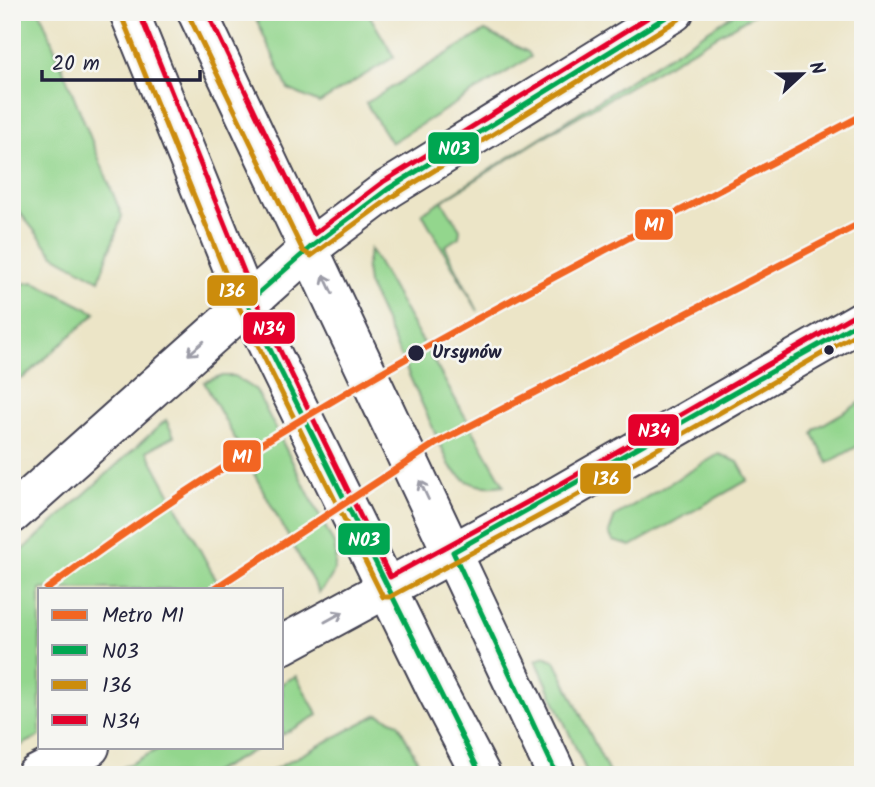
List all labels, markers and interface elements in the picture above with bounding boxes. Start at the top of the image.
scale bar [42,38,200,82]
north arrow [766,38,836,108]
text: 20 m [52,48,100,81]
text: N [800,57,832,80]
line badge: N03 [427,131,480,165]
text: N03 [438,135,470,165]
line badge: M1 [634,208,674,241]
text: M1 [644,211,664,241]
line badge: 136 [206,274,259,307]
one-way arrow [321,274,334,295]
text: 136 [219,277,245,307]
line badge: N34 [242,311,296,345]
text: N34 [253,315,286,345]
place label: Ursynów [432,338,502,368]
one-way arrow [187,340,205,356]
marker: Ursynów [406,343,426,363]
unlabelled marker [822,343,836,357]
line badge: N34 [627,413,680,447]
text: N34 [638,417,671,447]
line badge: M1 [222,439,262,473]
text: M1 [232,443,252,473]
line badge: 136 [579,462,632,495]
text: 136 [593,465,619,495]
one-way arrow [417,480,431,501]
line badge: N03 [337,522,391,556]
text: N03 [348,526,380,556]
legend [38,588,284,748]
text: Metro M1 [102,600,184,633]
one-way arrow [323,610,344,623]
text: N03 [102,636,139,669]
text: 136 [102,670,132,703]
text: N34 [102,706,140,739]

